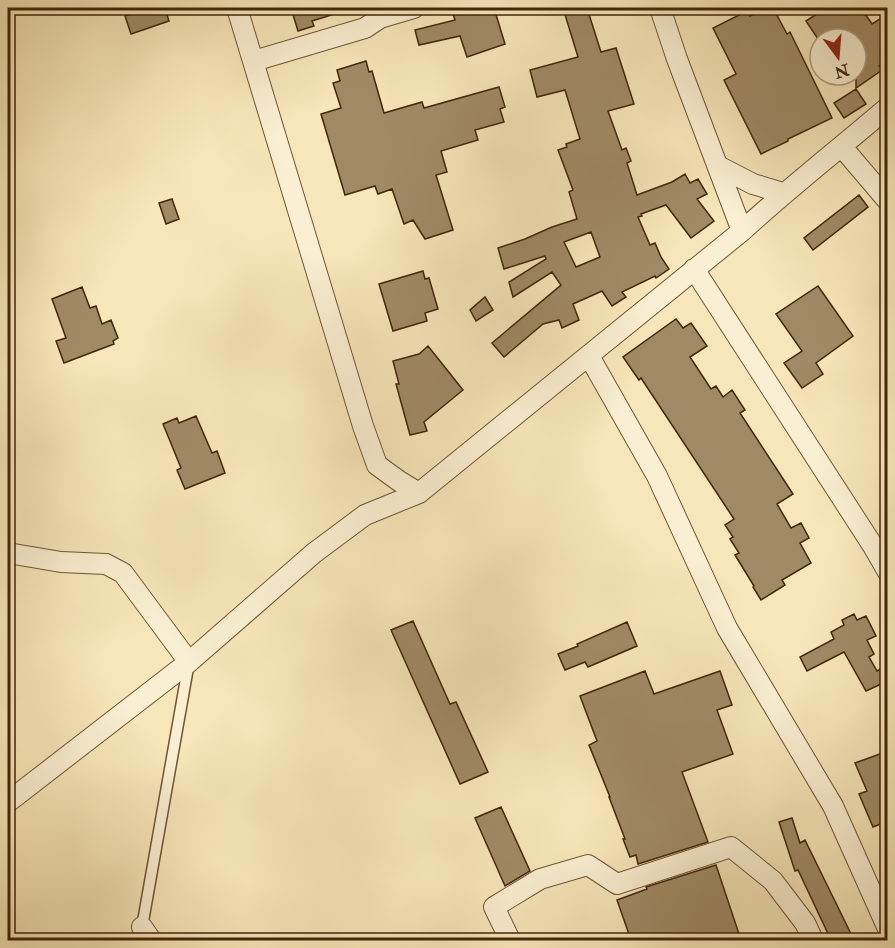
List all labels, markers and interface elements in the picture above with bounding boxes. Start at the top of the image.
north arrow [808,27,868,87]
text: N [832,59,852,82]

